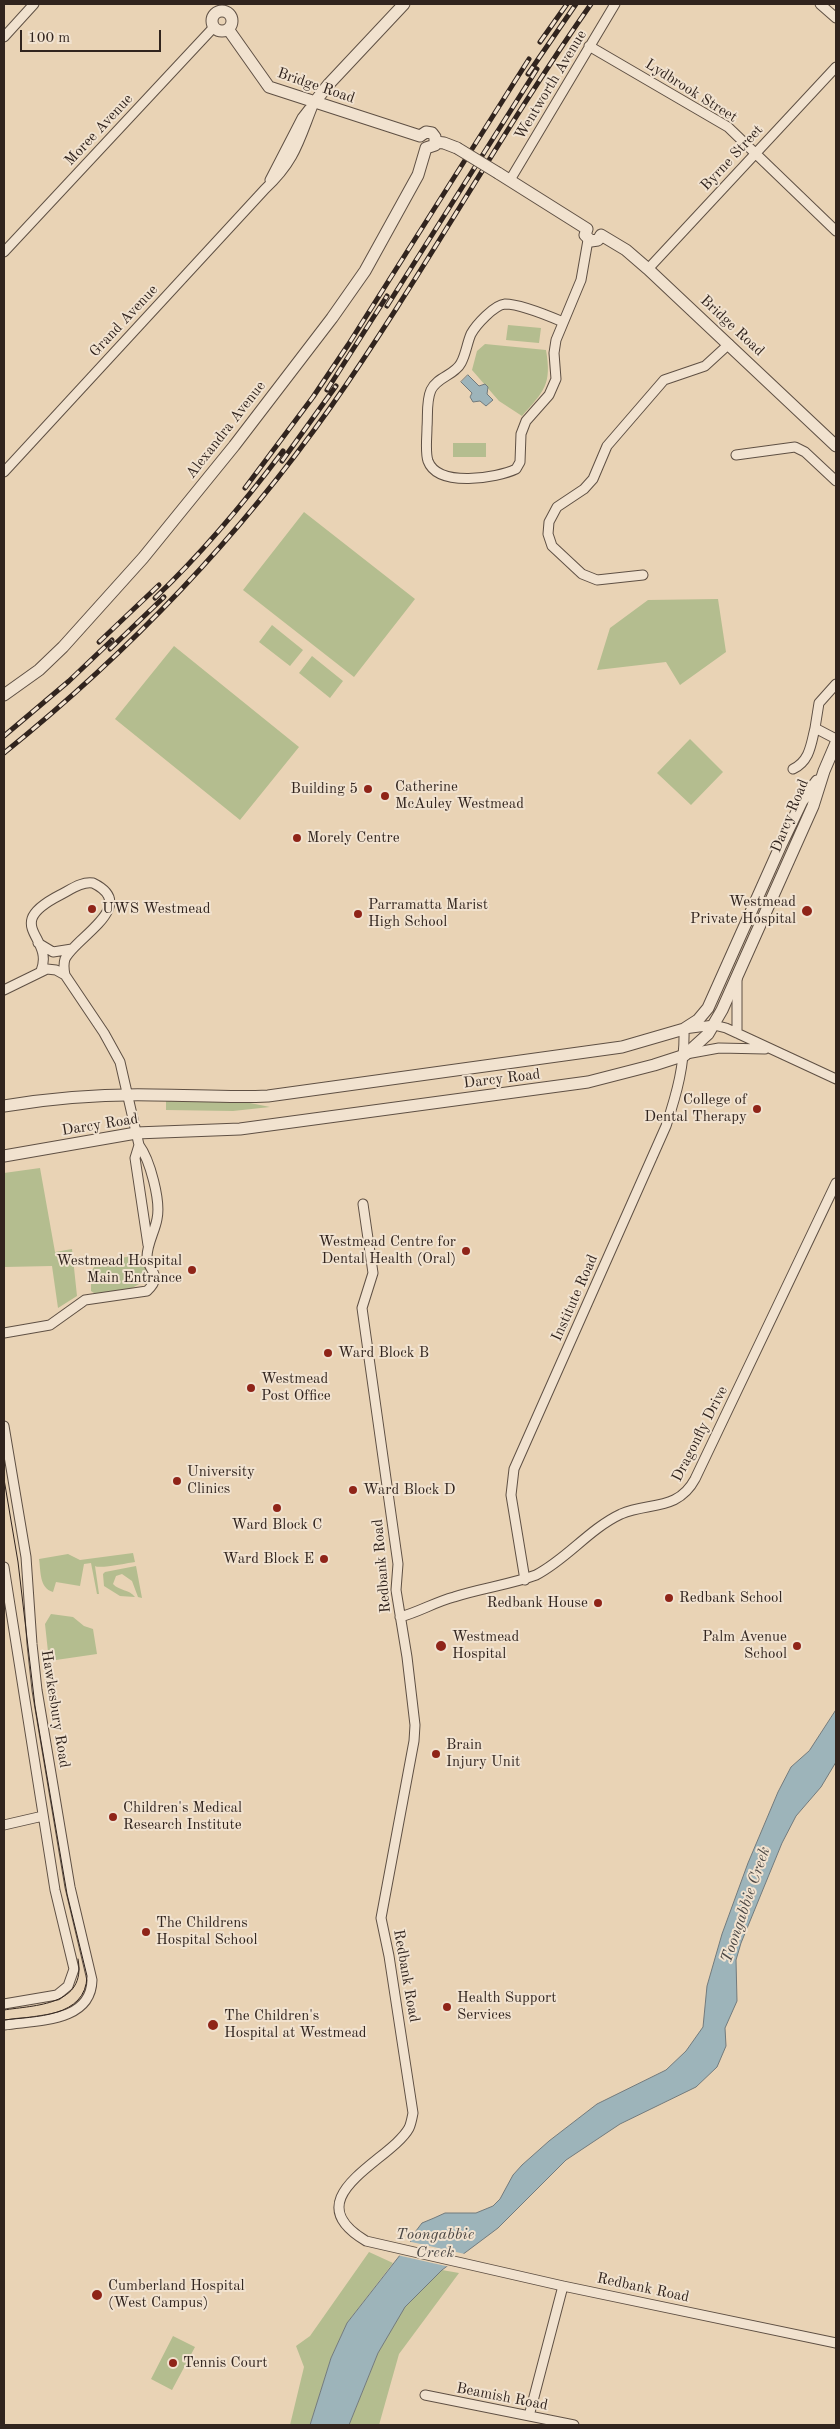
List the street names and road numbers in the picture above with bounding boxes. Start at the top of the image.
street label: Wentworth Avenue [511,27,591,143]
street label: Lydbrook Street [641,55,741,127]
street label: Bridge Road [275,64,357,108]
street label: Moree Avenue [61,90,137,170]
street label: Byrne Street [697,121,767,195]
street label: Grand Avenue [86,281,162,361]
street label: Bridge Road [696,292,768,360]
street label: Alexandra Avenue [182,378,270,482]
street label: Darcy Road [767,777,813,855]
street label: Darcy Road [463,1065,541,1093]
street label: Darcy Road [60,1110,140,1140]
street label: Institute Road [548,1252,602,1344]
street label: Dragonfly Drive [668,1383,732,1485]
street label: Redbank Road [369,1518,395,1614]
street label: Hawkesbury Road [37,1649,73,1769]
street label: Redbank Road [389,1928,423,2024]
street label: Redbank Road [595,2269,691,2307]
street label: Beamish Road [455,2379,549,2415]

